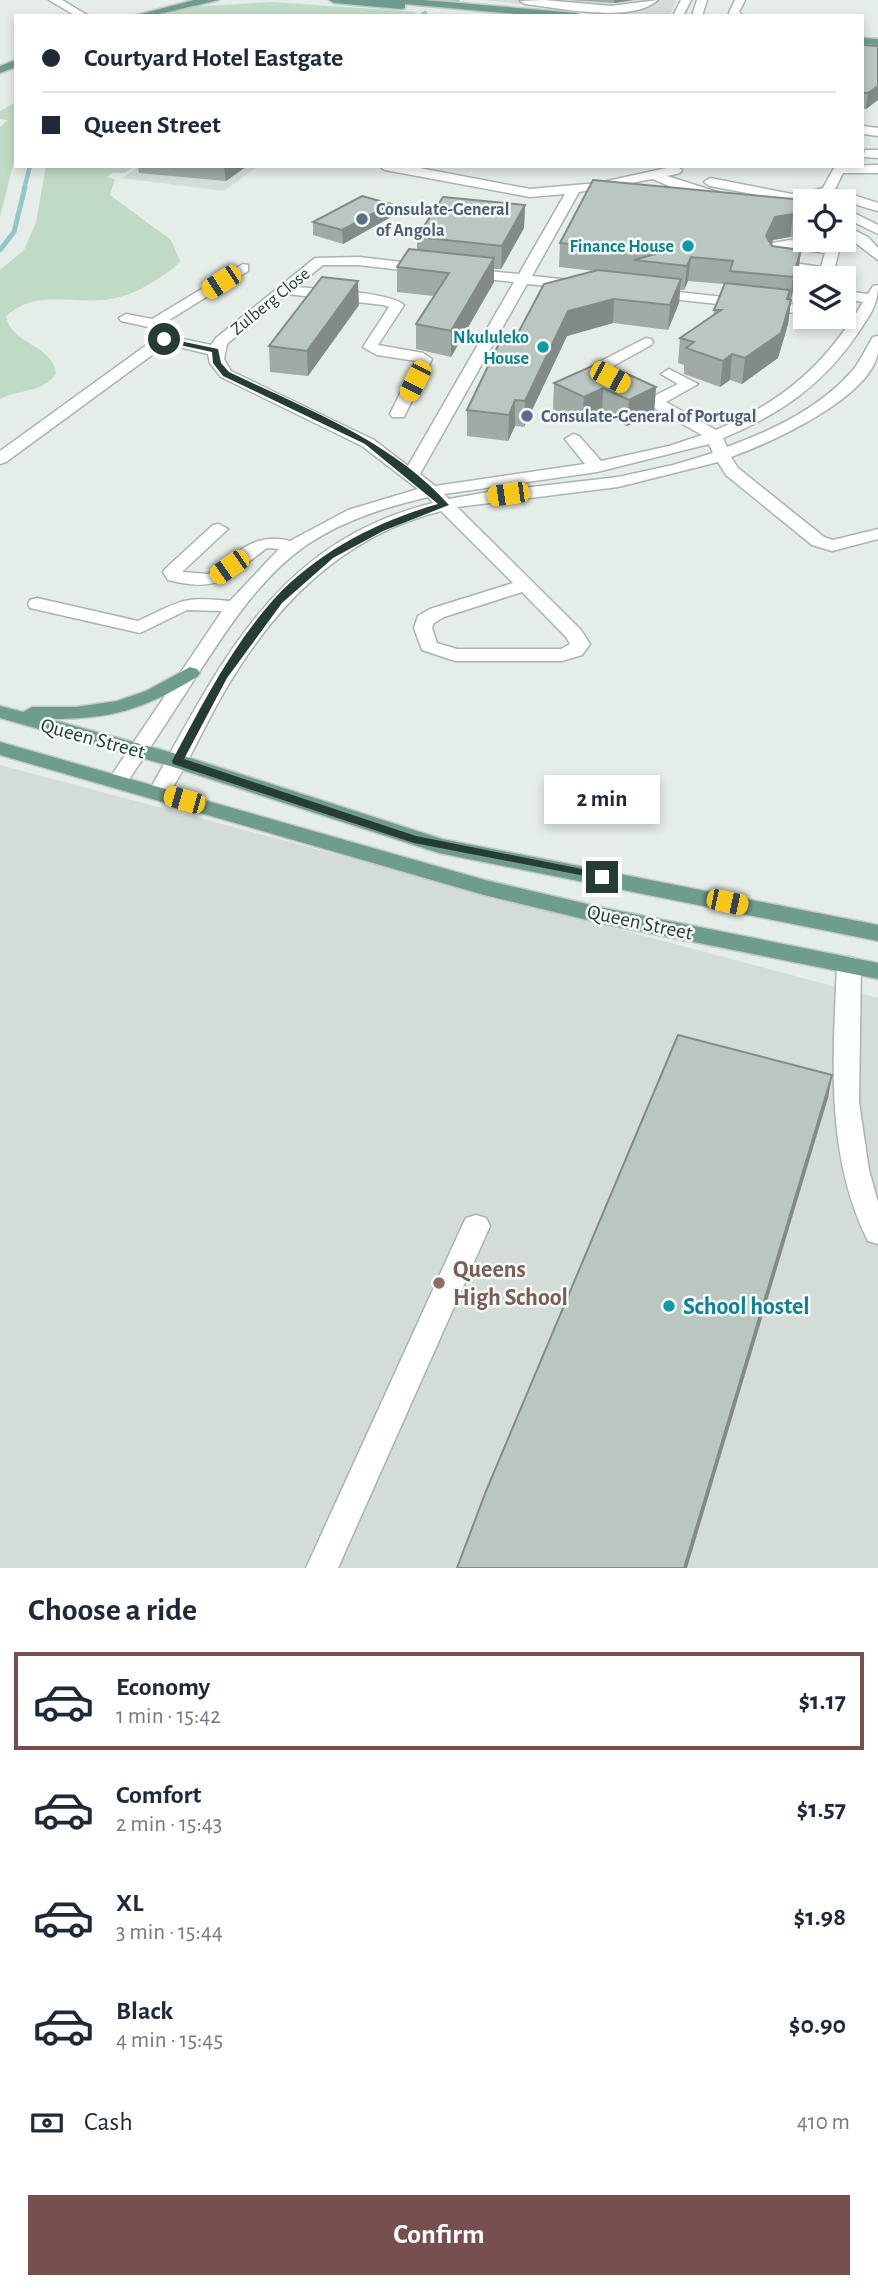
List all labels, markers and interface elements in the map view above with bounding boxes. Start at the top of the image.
text: Courtyard Hotel Eastgate [84,45,343,71]
text: Queen Street [84,112,221,138]
map controls [793,189,856,329]
button: locate [793,189,856,252]
place label: Consulate-General of Angola [376,201,509,240]
marker: Consulate-General of Angola [354,211,370,227]
place label: Finance House [569,238,674,256]
marker: Finance House [680,238,696,254]
car [198,262,245,302]
street label: Zulberg Close [228,265,313,339]
button: layers [793,266,856,329]
route start [148,323,180,355]
place label: Nkululeko House [453,329,529,368]
marker: Nkululeko House [535,339,551,355]
car [397,358,434,404]
car [587,358,634,396]
marker: Consulate-General of Portugal [519,408,535,424]
place label: Consulate-General of Portugal [541,408,756,426]
car [486,481,531,507]
car [206,546,253,588]
street label: Queen Street [38,714,148,763]
callout: 2 min [544,776,660,824]
car [161,784,208,816]
text: 2 min [576,788,628,811]
route end [586,861,618,893]
car [705,887,750,917]
street label: Queen Street [585,901,695,944]
place label: Queens High School [453,1258,568,1310]
marker: Queens High School [431,1275,447,1291]
place label: School hostel [683,1295,810,1319]
marker: School hostel [661,1298,677,1314]
text: Choose a ride [28,1594,197,1626]
icon: car [32,1670,95,1733]
text: Economy [116,1674,210,1700]
text: $1.17 [798,1688,846,1714]
text: 1 min · 15:42 [116,1705,221,1728]
icon: car [32,1778,95,1841]
text: Comfort [116,1782,201,1808]
text: $1.57 [797,1796,846,1822]
text: 2 min · 15:43 [116,1813,222,1836]
icon: car [32,1886,95,1949]
text: XL [116,1890,143,1916]
text: $1.98 [794,1904,846,1930]
text: 3 min · 15:44 [116,1921,223,1944]
icon: car [32,1994,95,2057]
text: Black [116,1998,173,2024]
text: $0.90 [789,2012,846,2038]
text: 4 min · 15:45 [116,2029,223,2052]
icon: cash [28,2104,66,2142]
text: Cash [84,2109,133,2135]
text: 410 m [797,2111,850,2134]
button: Confirm [28,2195,850,2275]

